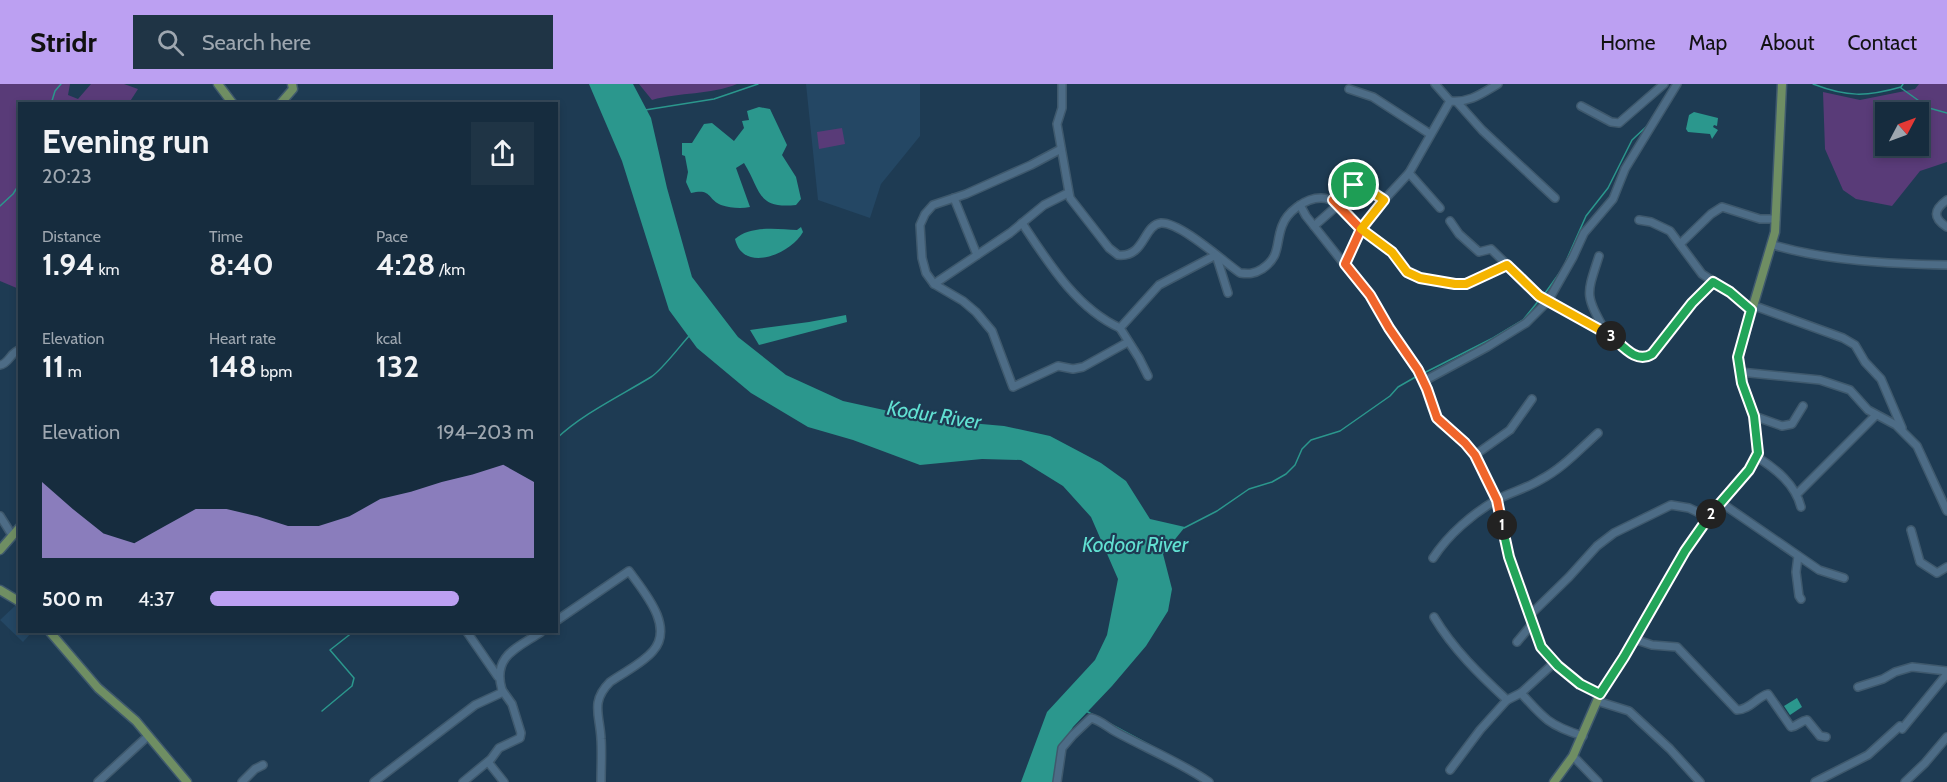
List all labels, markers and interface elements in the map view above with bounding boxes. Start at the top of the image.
search box [133,15,553,69]
text: Stridr [30,25,97,59]
icon: search [154,26,187,59]
text: Search here [202,29,311,56]
text: Home [1600,30,1656,55]
text: Map [1689,30,1727,55]
text: About [1760,30,1814,55]
text: Contact [1847,30,1917,55]
north arrow [1875,102,1929,156]
map controls [1875,102,1929,156]
text: Evening run [42,121,209,161]
button: share [471,122,534,185]
pin [1328,159,1379,210]
text: 20:23 [42,164,92,188]
icon: arrive [1337,168,1370,201]
text: Distance [42,227,101,246]
text: Time [209,227,243,246]
text: Pace [376,227,408,246]
text: 1.94 [42,246,95,283]
text: 8:40 [209,246,274,283]
text: 4:28 [376,246,435,283]
text: km [95,260,120,279]
text: /km [435,260,465,279]
pin: 3 [1596,321,1626,351]
text: 3 [1607,326,1615,345]
text: Elevation [42,329,105,348]
text: Heart rate [209,329,276,348]
text: kcal [376,329,402,348]
text: 11 [42,348,64,385]
text: 148 [209,348,257,385]
text: 132 [376,348,419,385]
text: m [64,362,82,381]
text: bpm [257,362,292,381]
water label: Kodur River [885,395,984,435]
text: Elevation [42,420,120,444]
text: 194–203 m [437,420,534,444]
pin: 2 [1696,499,1726,529]
text: 2 [1707,504,1715,523]
pin: 1 [1487,510,1517,540]
text: 1 [1499,515,1505,534]
water label: Kodoor River [1082,532,1190,557]
text: 500 m [42,587,103,611]
text: 4:37 [138,587,175,611]

